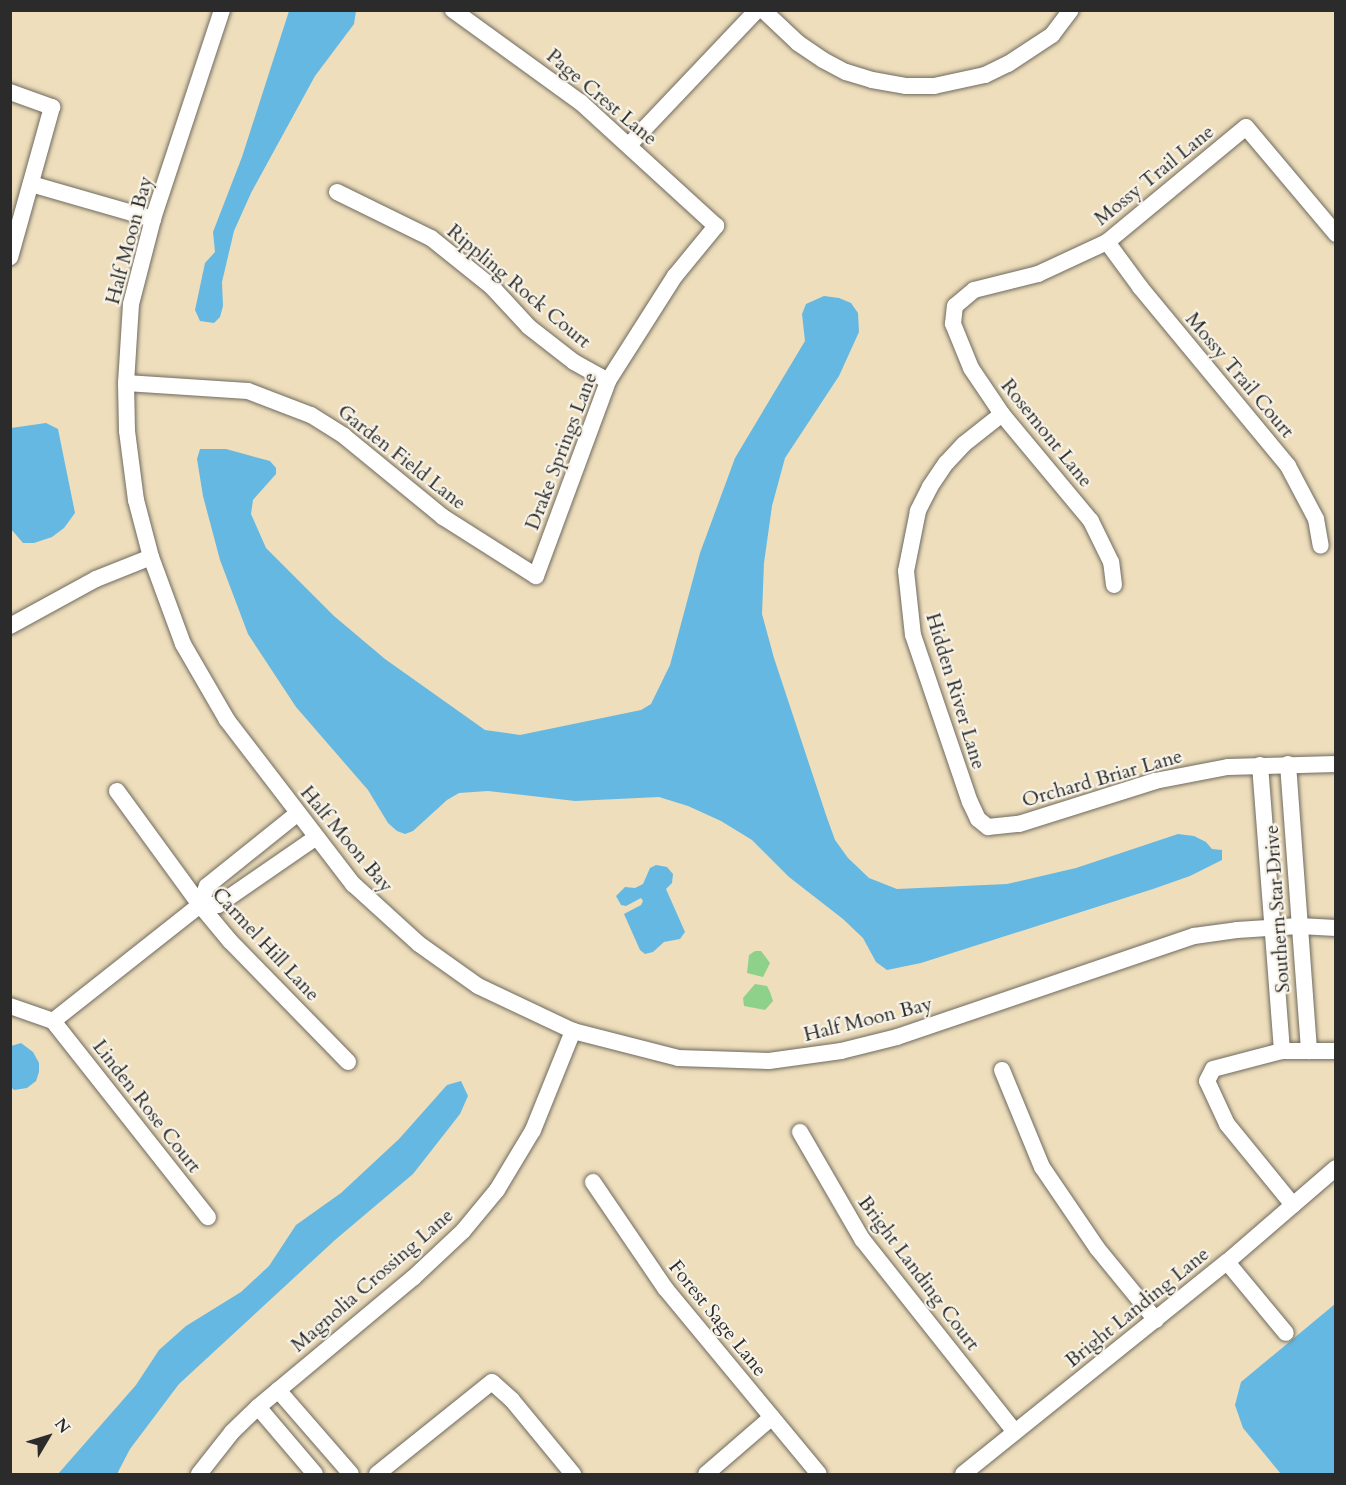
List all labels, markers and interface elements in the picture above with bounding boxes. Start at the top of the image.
street label: Page Crest Lane [542,44,662,150]
street label: Mossy Trail Lane [1089,119,1219,231]
street label: Half Moon Bay [100,173,158,307]
street label: Rippling Rock Court [442,219,596,353]
street label: Mossy Trail Court [1181,307,1299,443]
street label: Drake Springs Lane [520,369,602,533]
street label: Rosemont Lane [996,374,1098,492]
street label: Garden Field Lane [333,399,471,515]
street label: Hidden River Lane [921,610,991,772]
street label: Orchard Briar Lane [1019,744,1185,812]
street label: Half Moon Bay [295,781,399,897]
street label: Southern Star Drive [1259,824,1295,994]
street label: Carmel Hill Lane [207,882,325,1006]
street label: Half Moon Bay [801,991,935,1047]
street label: Linden Rose Court [88,1035,206,1177]
street label: Bright Landing Court [853,1191,985,1355]
street label: Magnolia Crossing Lane [286,1203,458,1357]
street label: Bright Landing Lane [1060,1242,1214,1372]
street label: Forest Sage Lane [664,1255,772,1381]
north arrow [18,1407,78,1467]
text: N [49,1414,75,1438]

